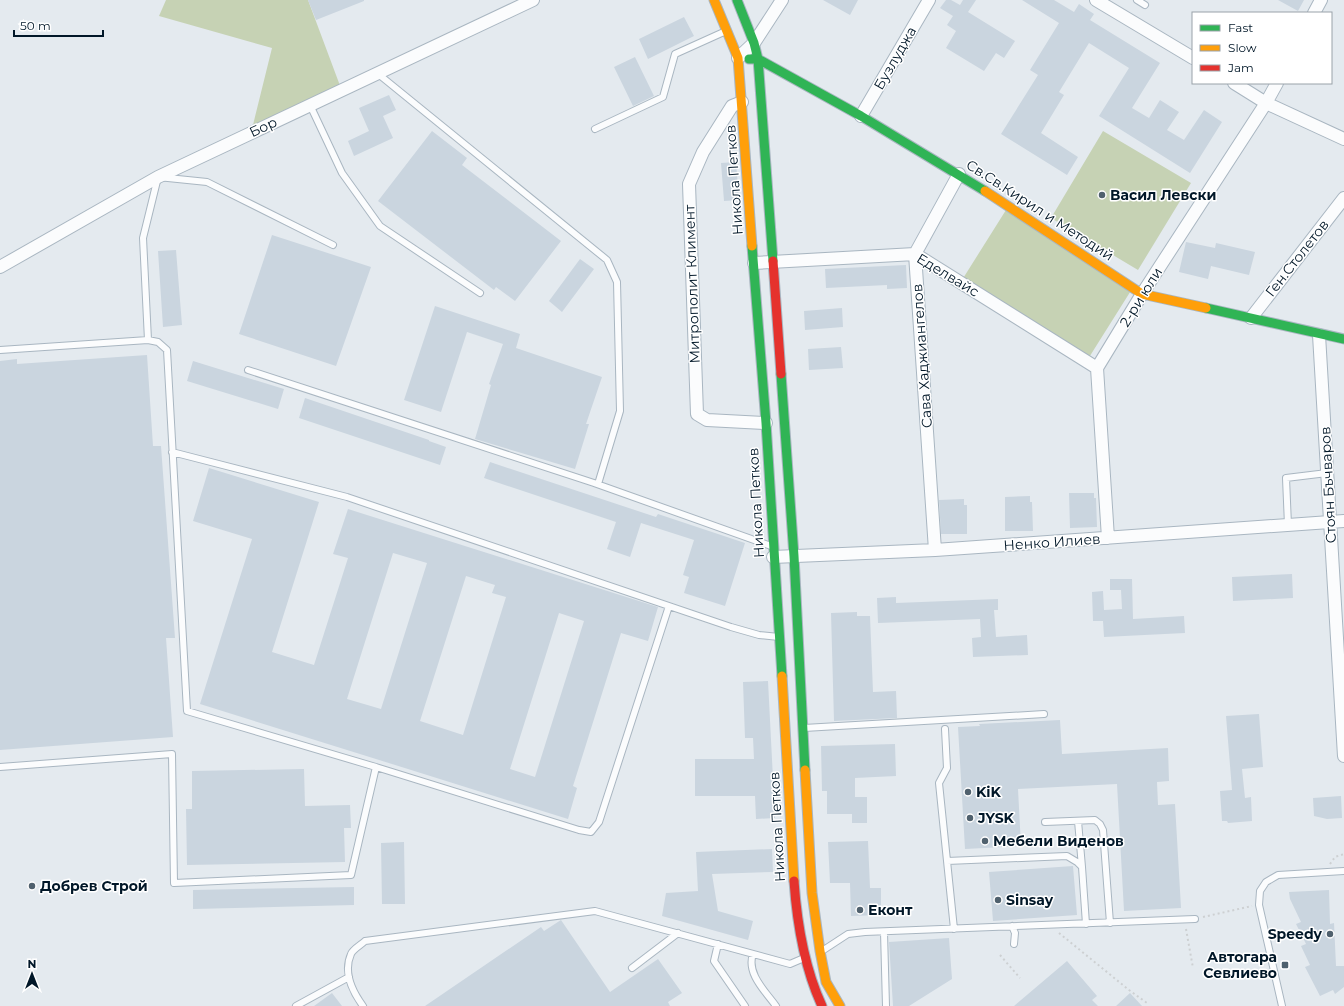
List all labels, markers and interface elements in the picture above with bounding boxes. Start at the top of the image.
scale bar [14,12,103,38]
legend [1192,12,1332,84]
text: 50 m [20,18,51,33]
text: Fast [1228,20,1253,35]
street label: Бузлуджа [870,23,920,93]
text: Slow [1228,40,1257,55]
text: Jam [1227,60,1254,75]
street label: Бор [246,113,280,141]
street label: Никола Петков [721,124,747,236]
street label: Св.Св.Кирил и Методий [963,155,1117,265]
place label: Васил Левски [1110,186,1217,204]
marker: Васил Левски [1097,190,1107,200]
street label: Митрополит Климент [680,204,704,364]
street label: Ген.Столетов [1261,216,1333,300]
street label: Еделвайс [913,249,983,301]
street label: 2-ри юли [1116,264,1166,330]
street label: Сава Хаджиангелов [908,283,936,429]
street label: Стоян Бъчваров [1316,426,1340,544]
street label: Никола Петков [744,447,768,559]
street label: Ненко Илиев [1003,530,1101,554]
street label: Никола Петков [765,771,789,883]
place label: KiK [976,783,1002,801]
marker: KiK [963,787,973,797]
place label: JYSK [977,809,1015,827]
marker: JYSK [965,813,975,823]
place label: Мебели Виденов [993,832,1124,850]
marker: Мебели Виденов [980,836,990,846]
place label: Добрев Строй [40,877,148,895]
marker: Добрев Строй [27,881,37,891]
place label: Sinsay [1006,891,1054,909]
marker: Sinsay [993,895,1003,905]
place label: Еконт [868,901,913,919]
marker: Еконт [855,905,865,915]
place label: Speedy [1268,925,1323,943]
marker: Speedy [1325,929,1335,939]
place label: Автогара Севлиево [1203,948,1277,982]
north arrow [12,954,52,994]
text: N [28,957,36,971]
marker: Автогара Севлиево [1280,960,1290,970]

